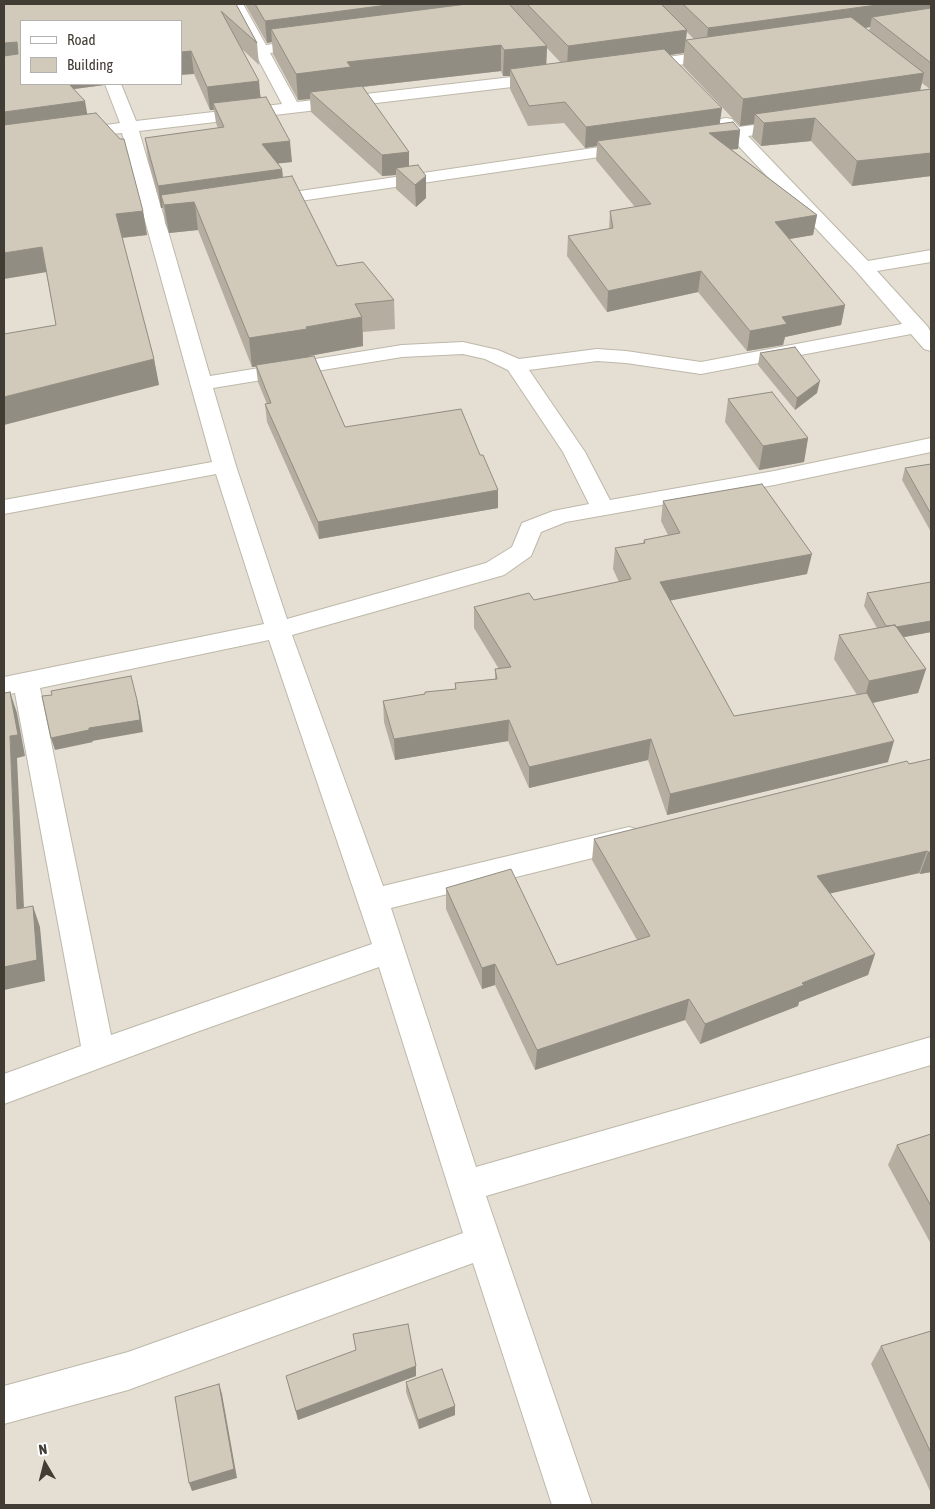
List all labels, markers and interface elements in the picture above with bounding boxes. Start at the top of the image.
legend [20,20,182,85]
text: Road [67,31,96,48]
text: Building [67,56,113,73]
north arrow [20,1439,70,1489]
text: N [38,1441,48,1458]

